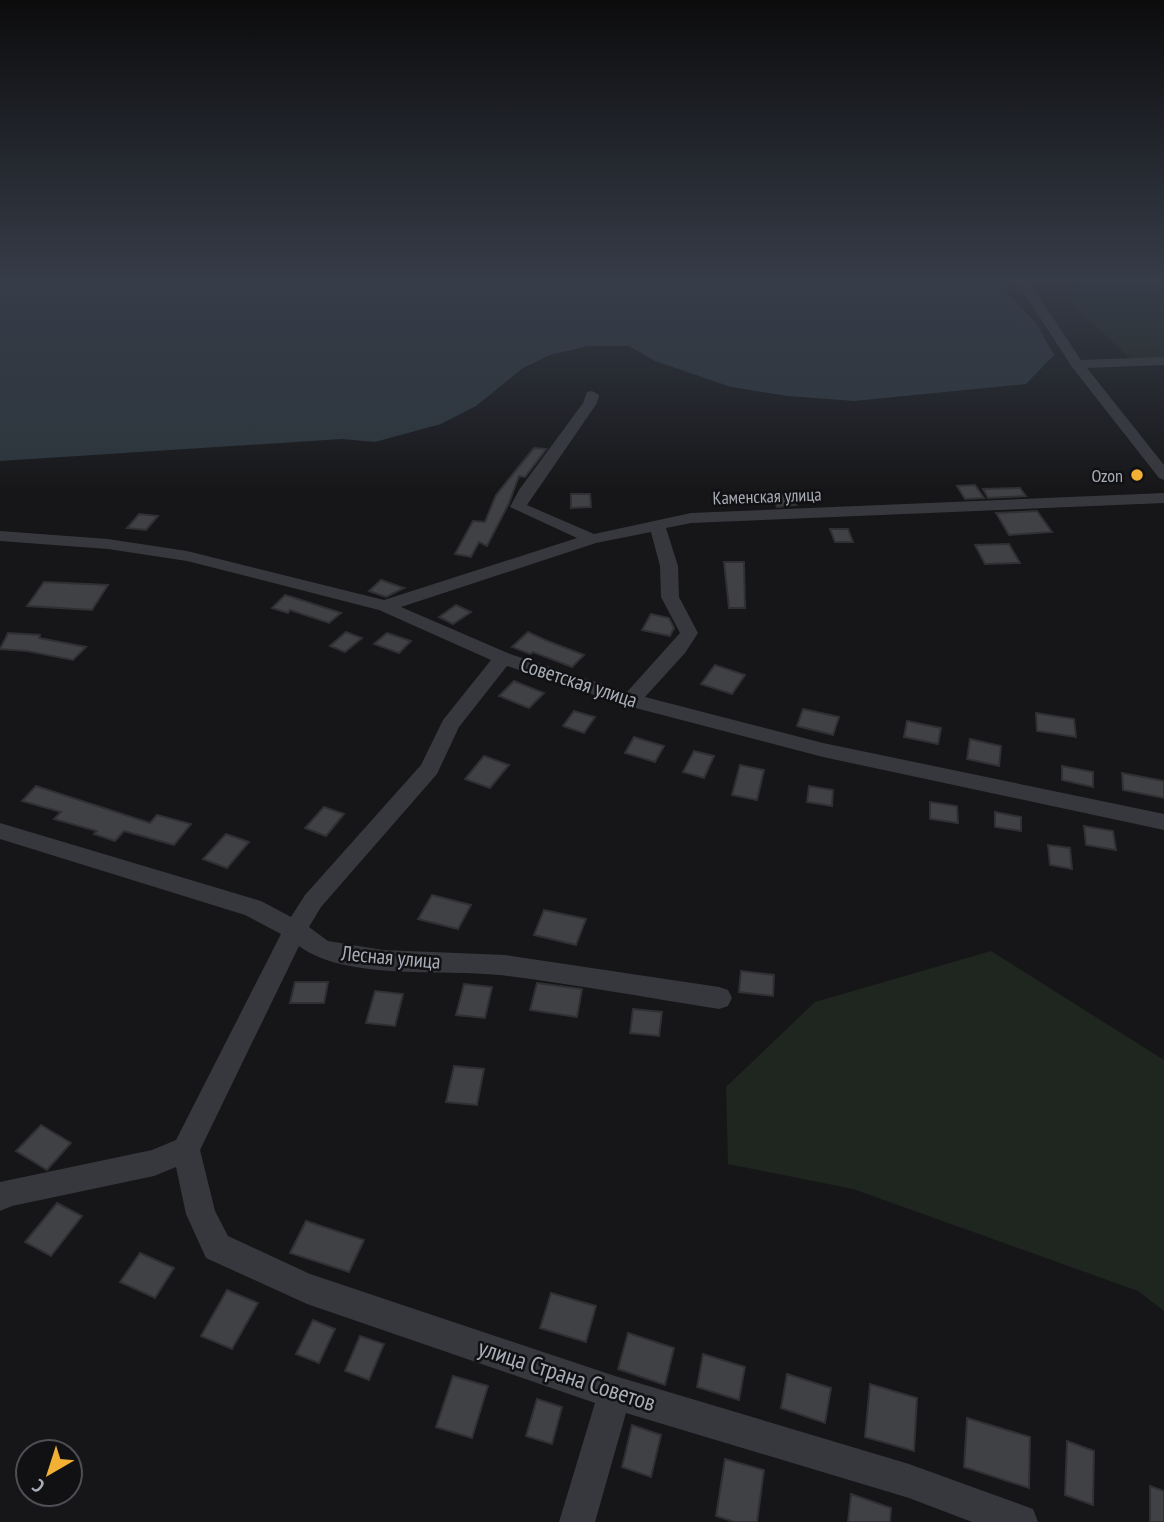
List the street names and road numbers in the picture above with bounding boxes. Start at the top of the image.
street label: Каменская улица [712,483,822,509]
street label: Советская улица [517,650,641,714]
street label: Лесная улица [339,939,442,975]
street label: улица Страна Советов [474,1332,660,1418]

